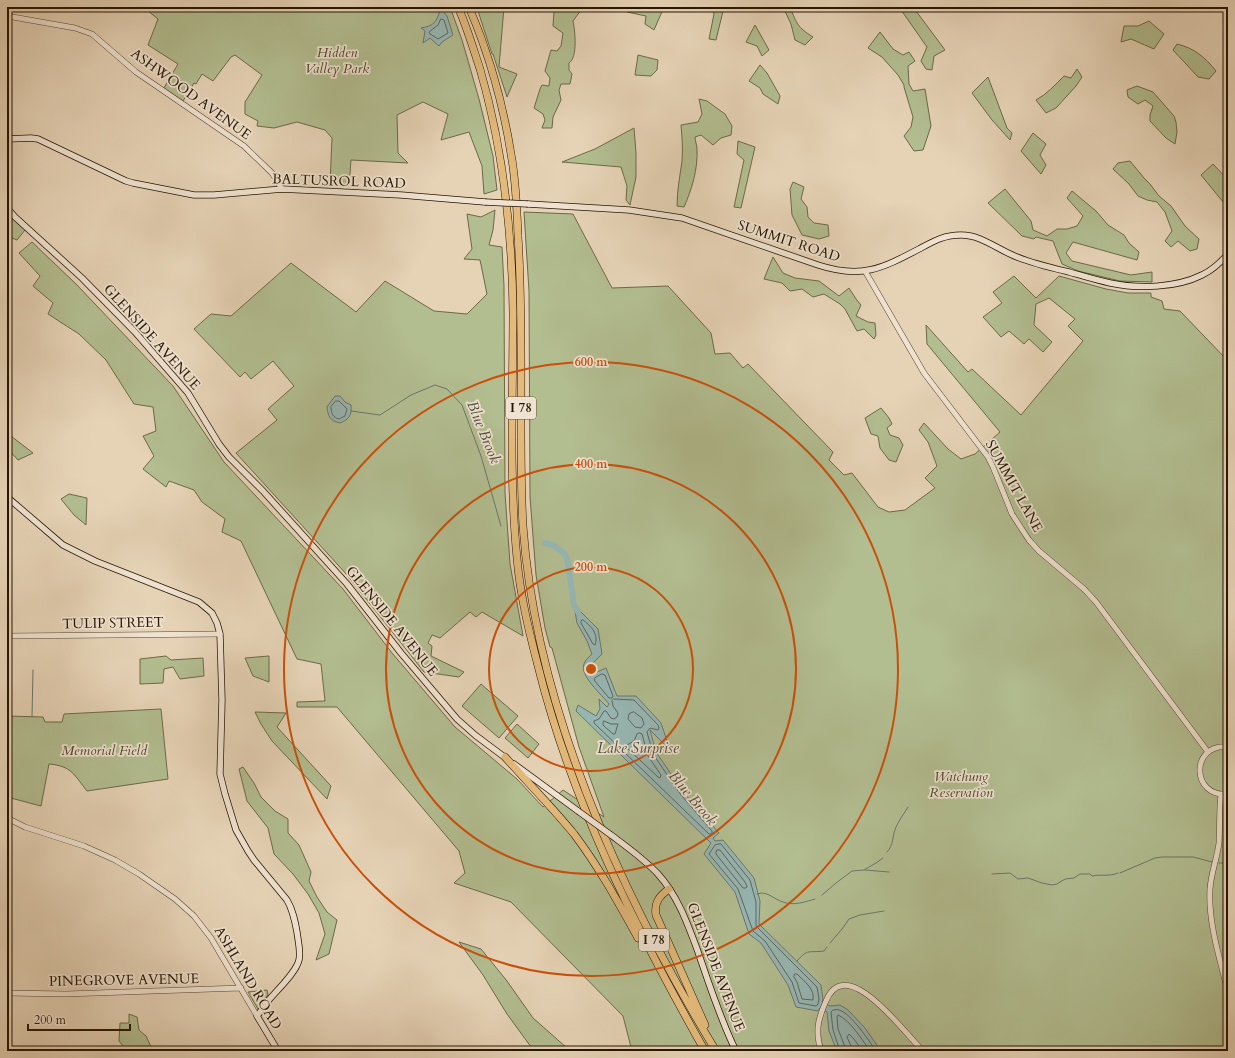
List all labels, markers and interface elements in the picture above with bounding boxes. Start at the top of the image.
park label: Hidden Valley Park [305,43,369,78]
street label: ASHWOOD AVENUE [127,44,255,144]
street label: BALTUSROL ROAD [272,169,406,193]
street label: SUMMIT ROAD [735,215,843,267]
street label: GLENSIDE AVENUE [99,280,205,394]
text: 600 m [575,354,608,370]
road number: I 78 [506,397,536,419]
water label: Blue Brook [462,398,506,467]
street label: SUMMIT LANE [981,437,1047,536]
text: 400 m [575,456,608,472]
text: 200 m [575,559,608,575]
street label: GLENSIDE AVENUE [342,562,443,680]
street label: TULIP STREET [62,613,164,633]
centre of rings [584,662,598,676]
water label: Lake Surprise [597,738,679,758]
park label: Memorial Field [61,741,148,760]
water label: Blue Brook [664,766,722,830]
park label: Watchung Reservation [929,767,993,802]
street label: GLENSIDE AVENUE [683,900,749,1035]
street label: ASHLAND ROAD [210,923,286,1033]
road number: I 78 [639,929,669,951]
street label: PINEGROVE AVENUE [49,969,200,991]
scale bar [28,1006,130,1032]
text: 200 m [34,1012,67,1028]

